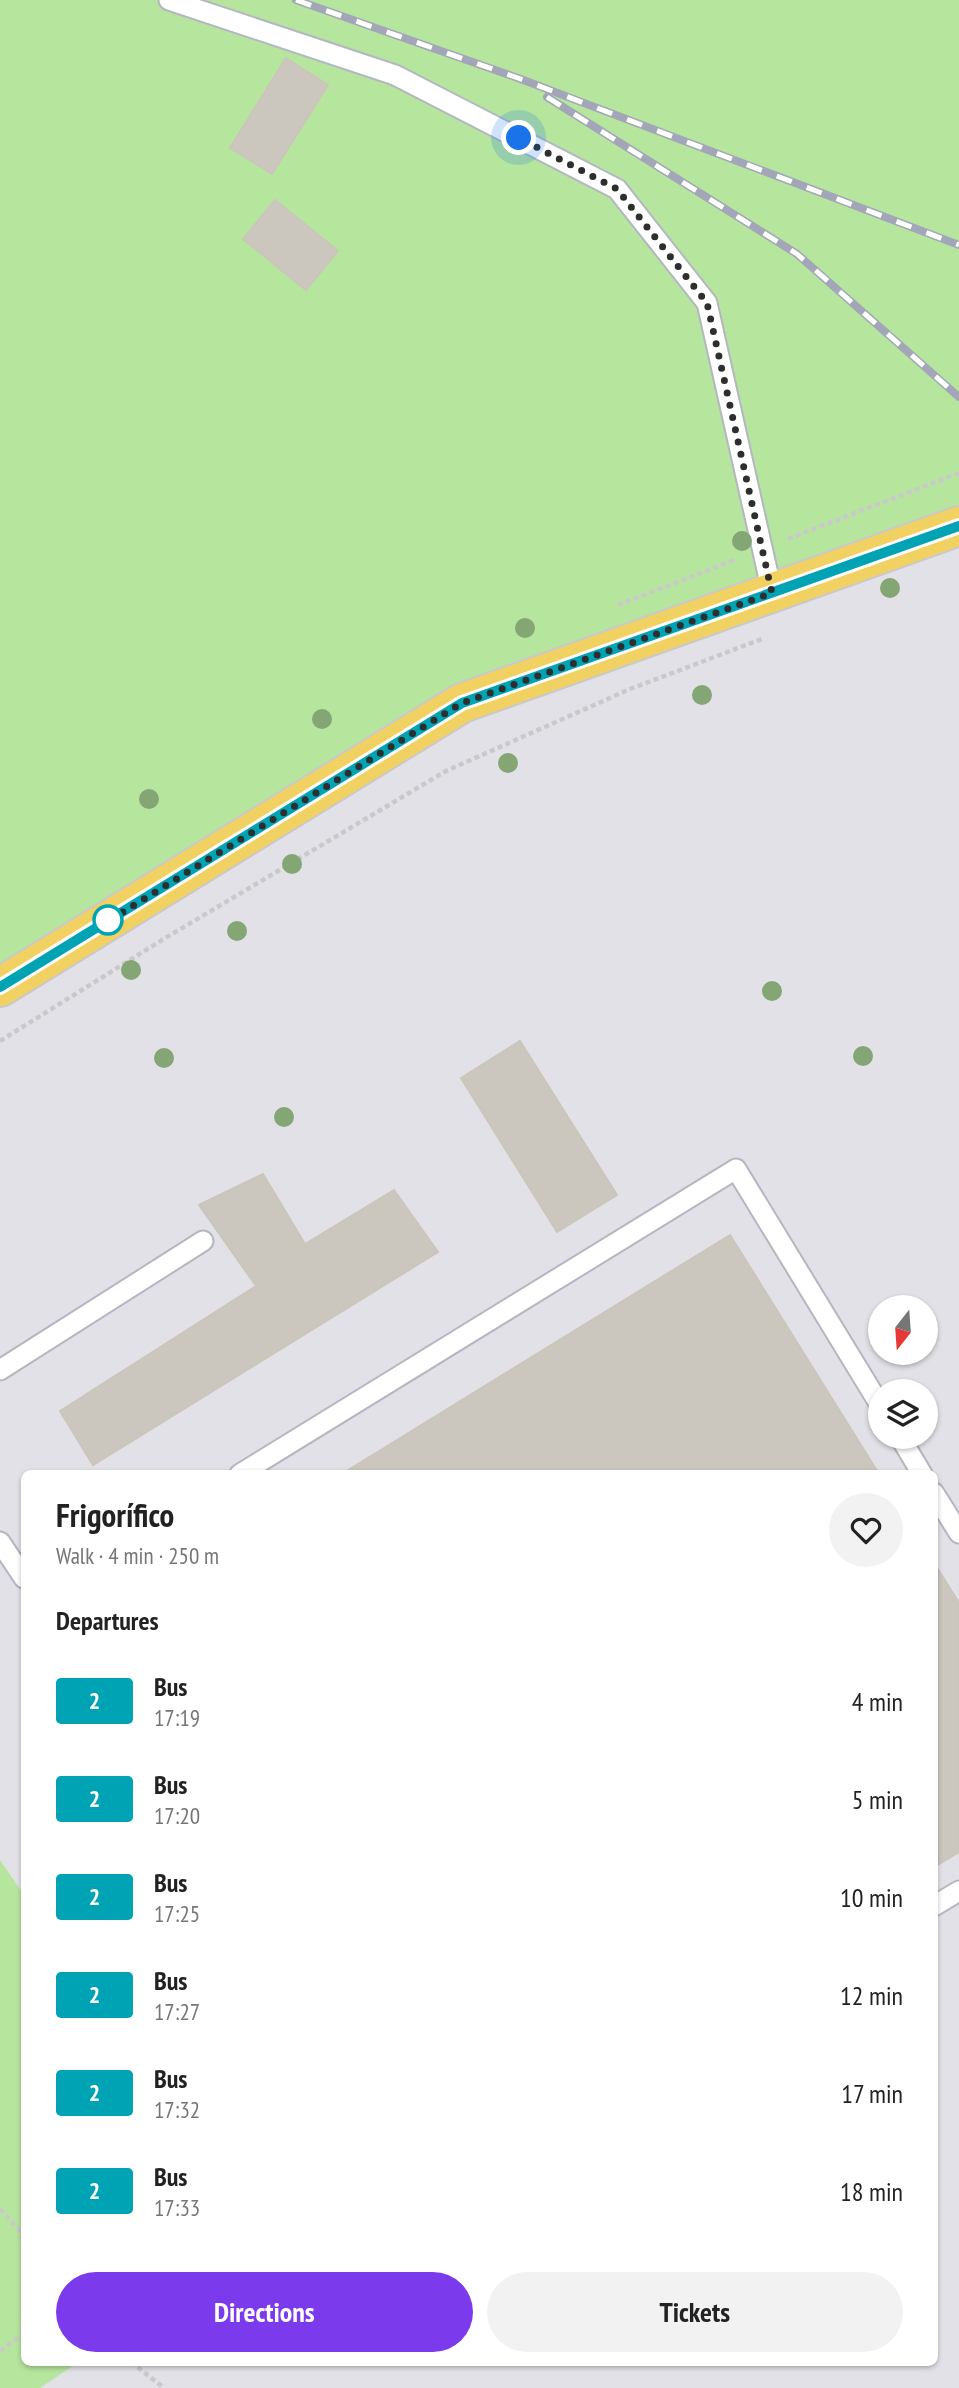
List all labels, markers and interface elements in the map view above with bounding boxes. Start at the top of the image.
your location [501,120,536,155]
unlabelled marker [93,905,123,935]
north arrow [868,1295,938,1365]
map controls [868,1295,938,1449]
button: layers [868,1379,938,1449]
text: Frigorífico [56,1493,174,1536]
button: heart [829,1493,903,1567]
text: Walk · 4 min · 250 m [56,1541,219,1570]
text: Departures [56,1604,159,1637]
text: Bus [154,1670,187,1703]
text: 2 [89,1685,100,1716]
text: 4 min [852,1685,903,1718]
text: 17:19 [154,1703,200,1732]
text: Bus [154,1768,187,1801]
text: 2 [89,1783,100,1814]
text: 5 min [852,1783,903,1816]
text: 17:20 [154,1801,200,1830]
text: Bus [154,1866,187,1899]
text: 2 [89,1881,100,1912]
text: 10 min [840,1881,903,1914]
text: 17:25 [154,1899,200,1928]
text: Bus [154,1964,187,1997]
text: 2 [89,1979,100,2010]
text: 12 min [840,1979,903,2012]
text: 17:27 [154,1997,200,2026]
text: Bus [154,2062,187,2095]
text: 2 [89,2077,100,2108]
text: 17 min [841,2077,903,2110]
text: 17:32 [154,2095,200,2124]
text: Bus [154,2160,187,2193]
text: 2 [89,2175,100,2206]
text: 18 min [840,2175,903,2208]
text: 17:33 [154,2193,200,2222]
button: Directions [56,2272,473,2352]
button: Tickets [487,2272,903,2352]

